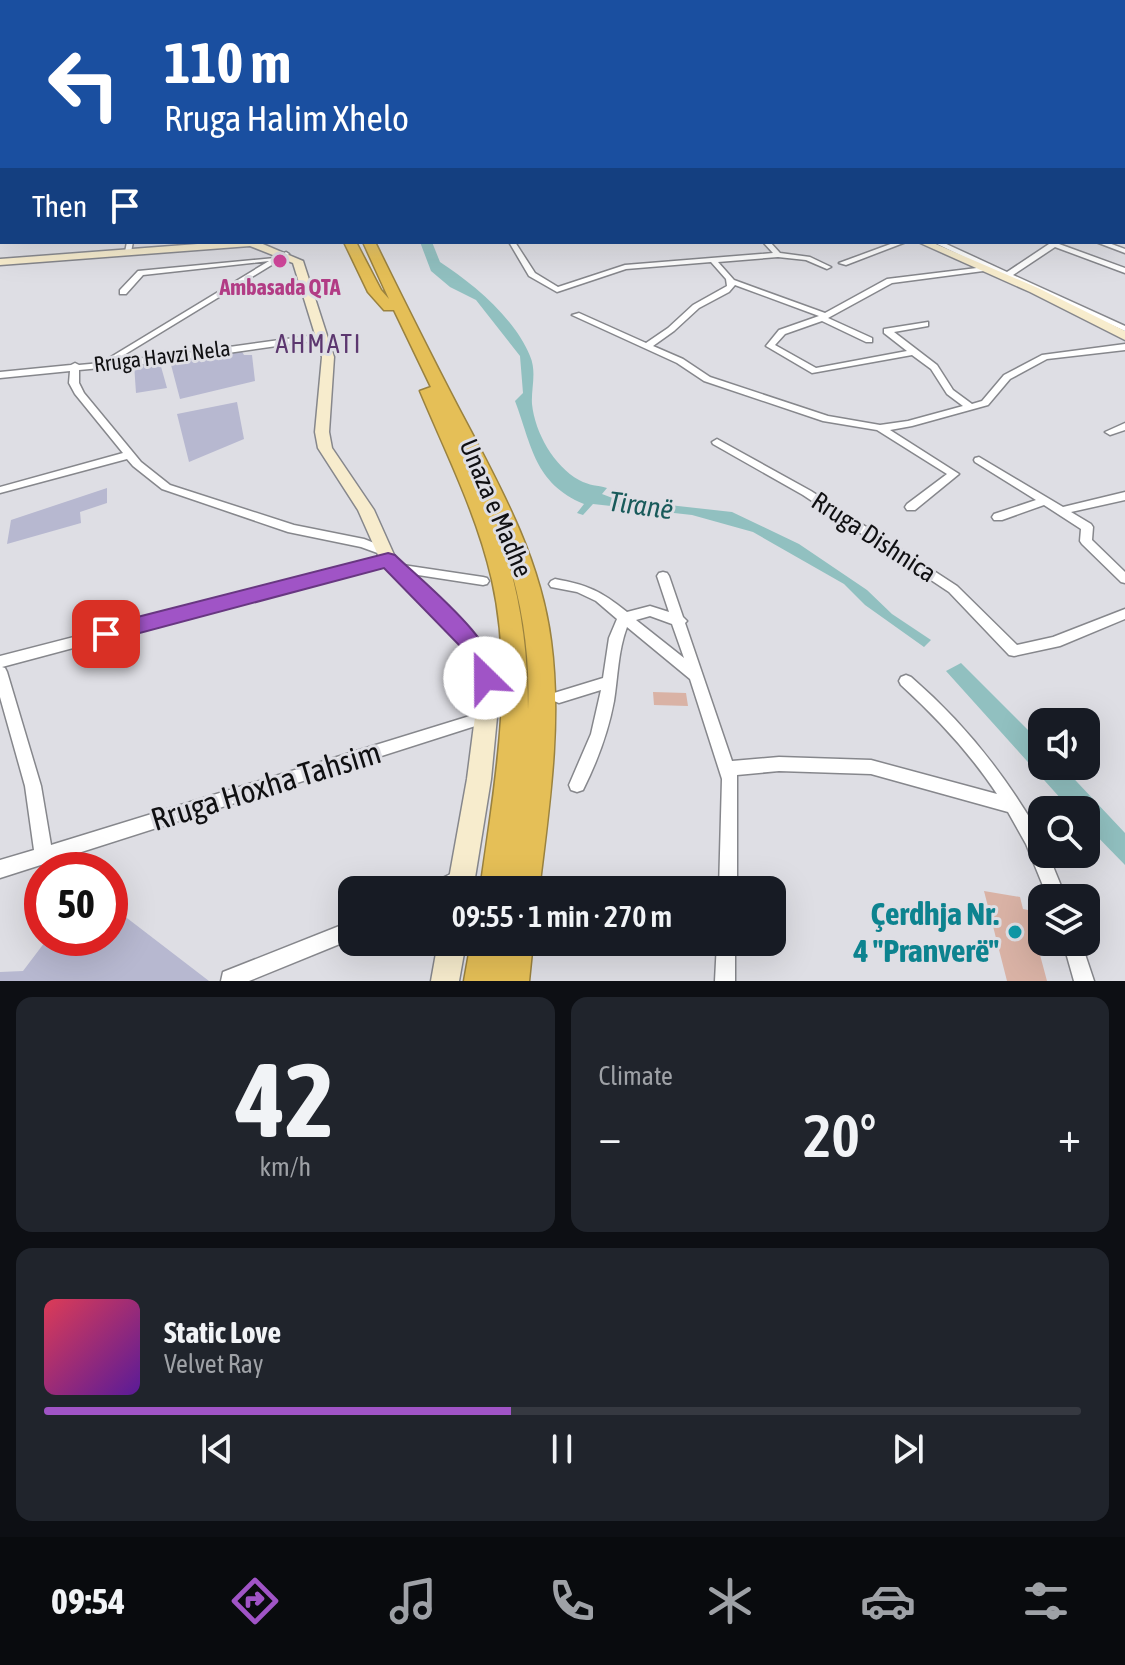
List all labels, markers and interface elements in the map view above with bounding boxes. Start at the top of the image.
text: 110 m [164,31,291,95]
icon: left [32,32,136,136]
text: Rruga Halim Xhelo [164,97,409,139]
icon: arrive [103,184,147,228]
text: Then [32,189,87,223]
marker: Ambasada QTA [271,252,289,270]
place label: Ambasada QTA [219,274,341,300]
district label: AHMATI [275,329,363,359]
street label: Rruga Havzi Nela [92,335,232,377]
street label: Unaza e Madhe [454,435,538,581]
water label: Tiranë [607,485,675,525]
street label: Rruga Dishnica [806,486,942,588]
pin [72,600,140,668]
icon: arrive [84,612,128,656]
position arrow [443,636,527,720]
map controls [1028,708,1100,956]
button: sound [1028,708,1100,780]
street label: Rruga Hoxha Tahsim [147,733,385,838]
button: search [1028,796,1100,868]
speed limit sign: 50 [24,852,128,956]
button: layers [1028,884,1100,956]
place label: Çerdhja Nr. 4 "Pranverë" [852,895,1000,969]
text: 09:55 · 1 min · 270 m [452,899,672,933]
marker: Çerdhja Nr. 4 "Pranverë" [1006,923,1024,941]
text: 42 [236,1040,334,1159]
text: Climate [599,1061,673,1091]
text: 20° [803,1101,876,1170]
text: − [599,1111,621,1161]
text: + [1058,1111,1081,1161]
text: km/h [259,1152,311,1182]
text: Static Love [164,1315,281,1349]
text: Velvet Ray [164,1349,264,1379]
icon: previous [195,1427,239,1471]
icon: pause [540,1427,584,1471]
icon: next [886,1427,930,1471]
icon: directions [227,1573,283,1629]
icon: music [385,1573,441,1629]
icon: phone [544,1573,600,1629]
icon: climate [702,1573,758,1629]
icon: car [860,1573,916,1629]
icon: filters [1018,1573,1074,1629]
text: 09:54 [51,1580,125,1622]

